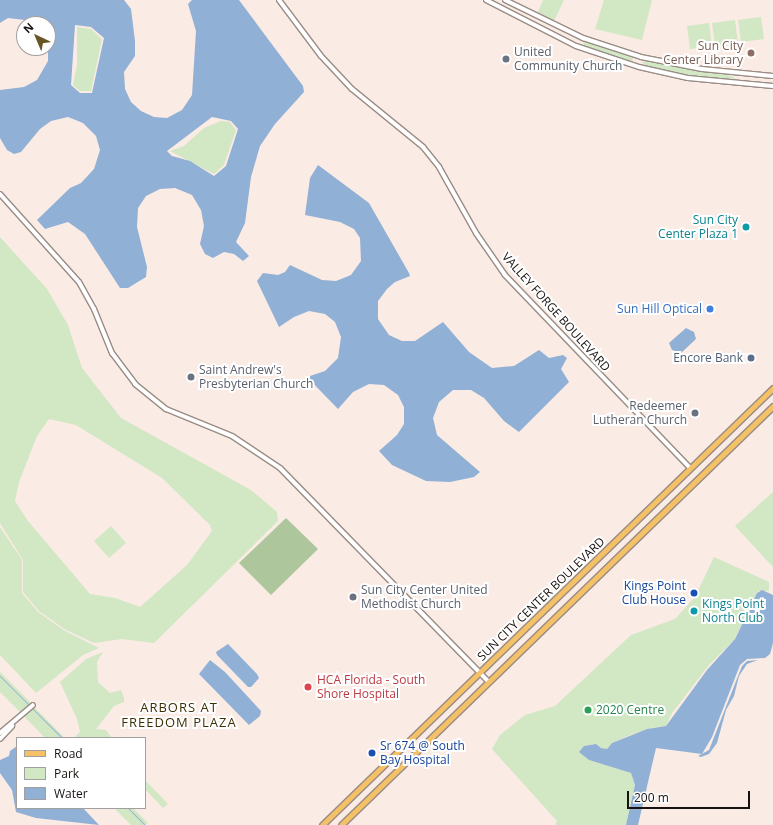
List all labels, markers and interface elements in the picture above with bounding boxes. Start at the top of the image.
north arrow [16,16,56,56]
text: N [20,19,36,36]
place label: Sun City Center Library [663,39,743,67]
place label: United Community Church [514,45,622,73]
marker: Sun City Center Library [746,48,756,58]
marker: United Community Church [501,54,511,64]
place label: Sun City Center Plaza 1 [658,213,738,241]
marker: Sun City Center Plaza 1 [741,222,751,232]
street label: VALLEY FORGE BOULEVARD [499,250,613,374]
place label: Sun Hill Optical [617,302,702,316]
marker: Sun Hill Optical [705,304,715,314]
place label: Encore Bank [673,351,743,365]
marker: Encore Bank [746,353,756,363]
place label: Saint Andrew's Presbyterian Church [199,363,313,391]
marker: Saint Andrew's Presbyterian Church [186,372,196,382]
place label: Redeemer Lutheran Church [593,399,687,427]
marker: Redeemer Lutheran Church [690,408,700,418]
street label: SUN CITY CENTER BOULEVARD [474,534,608,664]
place label: Kings Point Club House [622,579,686,607]
place label: Sun City Center United Methodist Church [361,583,488,611]
marker: Kings Point Club House [689,588,699,598]
marker: Sun City Center United Methodist Church [348,592,358,602]
place label: Kings Point North Club [702,597,764,625]
marker: Kings Point North Club [689,606,699,616]
place label: HCA Florida - South Shore Hospital [317,673,425,701]
marker: HCA Florida - South Shore Hospital [302,681,314,693]
district label: ARBORS AT FREEDOM PLAZA [121,700,237,731]
place label: 2020 Centre [596,703,664,717]
marker: 2020 Centre [583,705,593,715]
legend [16,737,146,809]
place label: Sr 674 @ South Bay Hospital [380,739,465,767]
text: Road [54,745,83,762]
marker: Sr 674 @ South Bay Hospital [367,748,377,758]
text: Park [54,765,79,782]
scale bar [629,783,752,809]
text: Water [54,785,88,802]
text: 200 m [634,789,669,806]

